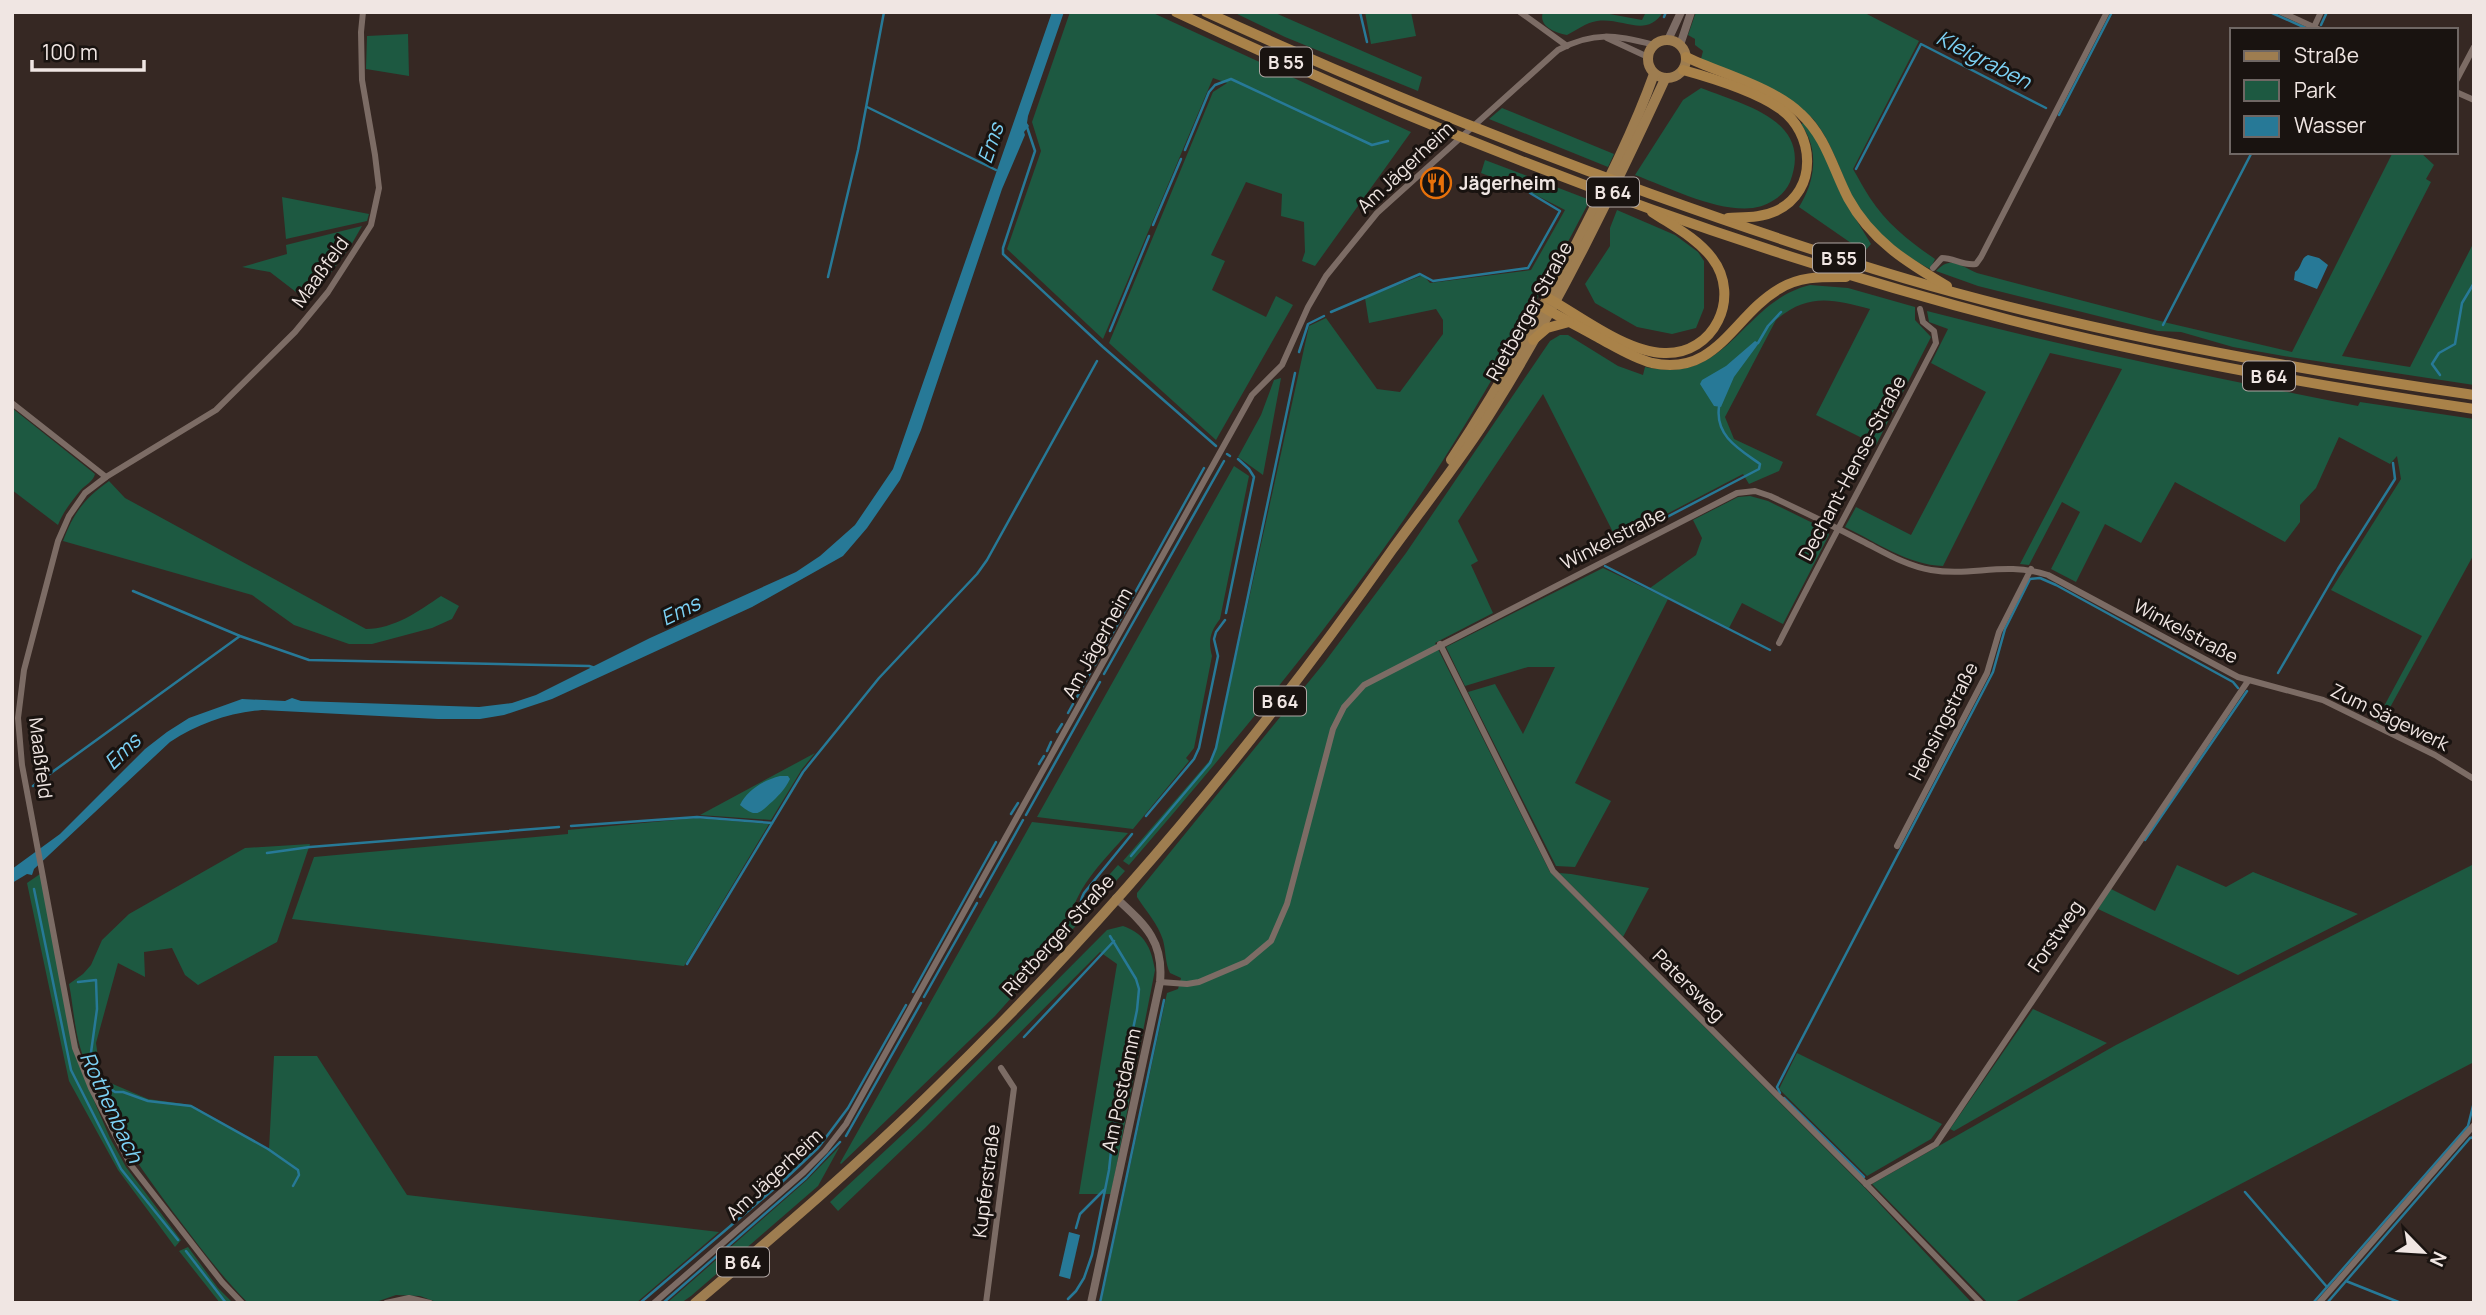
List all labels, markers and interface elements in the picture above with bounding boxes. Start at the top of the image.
water label: Kleigraben [1932,23,2037,95]
scale bar [32,28,144,72]
legend [2230,28,2458,154]
text: 100 m [42,38,98,66]
text: Straße [2294,41,2359,69]
road number: B 55 [1260,48,1312,76]
text: Park [2294,76,2336,104]
text: Wasser [2294,111,2367,139]
street label: Am Jägerheim [1351,115,1459,219]
water label: Ems [970,117,1011,167]
restaurant icon: Jägerheim [1419,166,1453,200]
place label: Jägerheim [1459,170,1556,196]
road number: B 64 [1587,177,1639,206]
street label: Maaßfeld [285,231,355,313]
street label: Rietberger Straße [1480,237,1578,385]
road number: B 55 [1813,244,1865,272]
road number: B 64 [2243,362,2295,390]
street label: Dechant-Hense-Straße [1792,371,1912,565]
street label: Winkelstraße [1556,500,1670,576]
street label: Am Jägerheim [1056,583,1138,703]
water label: Ems [656,588,706,632]
street label: Winkelstraße [2129,593,2243,669]
street label: Hensingstraße [1902,658,1984,784]
street label: Zum Sägewerk [2326,677,2454,757]
road number: B 64 [1254,686,1306,716]
street label: Maaßfeld [23,716,59,800]
water label: Ems [98,725,148,775]
street label: Rietberger Straße [996,868,1120,1002]
street label: Forstweg [2022,895,2088,977]
street label: Patersweg [1647,943,1731,1027]
street label: Am Postdamm [1095,1026,1147,1154]
water label: Rothenbach [74,1047,151,1168]
street label: Am Jägerheim [720,1122,828,1226]
street label: Kupferstraße [966,1123,1006,1239]
north arrow [2388,1217,2458,1287]
road number: B 64 [717,1247,769,1276]
text: N [2424,1248,2453,1271]

